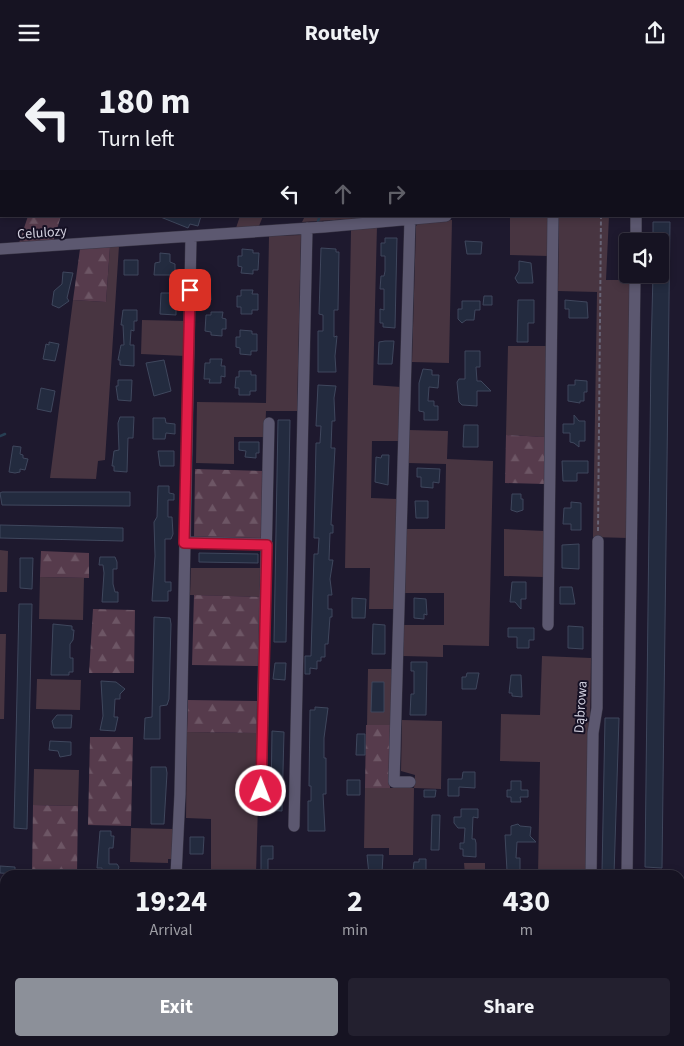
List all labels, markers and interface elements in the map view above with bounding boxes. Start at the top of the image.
text: Routely [304,17,380,49]
icon: menu [15,19,43,47]
icon: share [641,19,669,47]
text: 180 m [98,77,190,127]
icon: left [15,85,80,150]
text: Turn left [98,123,174,155]
icon: left [276,180,304,208]
icon: ahead [329,180,357,208]
icon: right [382,180,410,208]
street label: Celulozy [17,221,68,245]
map controls [619,233,669,283]
button: sound [619,233,669,283]
pin [169,269,211,311]
icon: arrive [176,276,204,304]
street label: Dąbrowa [569,680,593,734]
position arrow [234,764,286,816]
text: 19:24 [135,880,207,923]
text: 2 [347,880,363,923]
text: 430 [503,880,550,923]
text: Arrival [149,919,192,941]
text: min [342,919,368,941]
text: m [520,919,533,941]
button: Exit [15,978,338,1036]
button: Share [348,978,670,1036]

